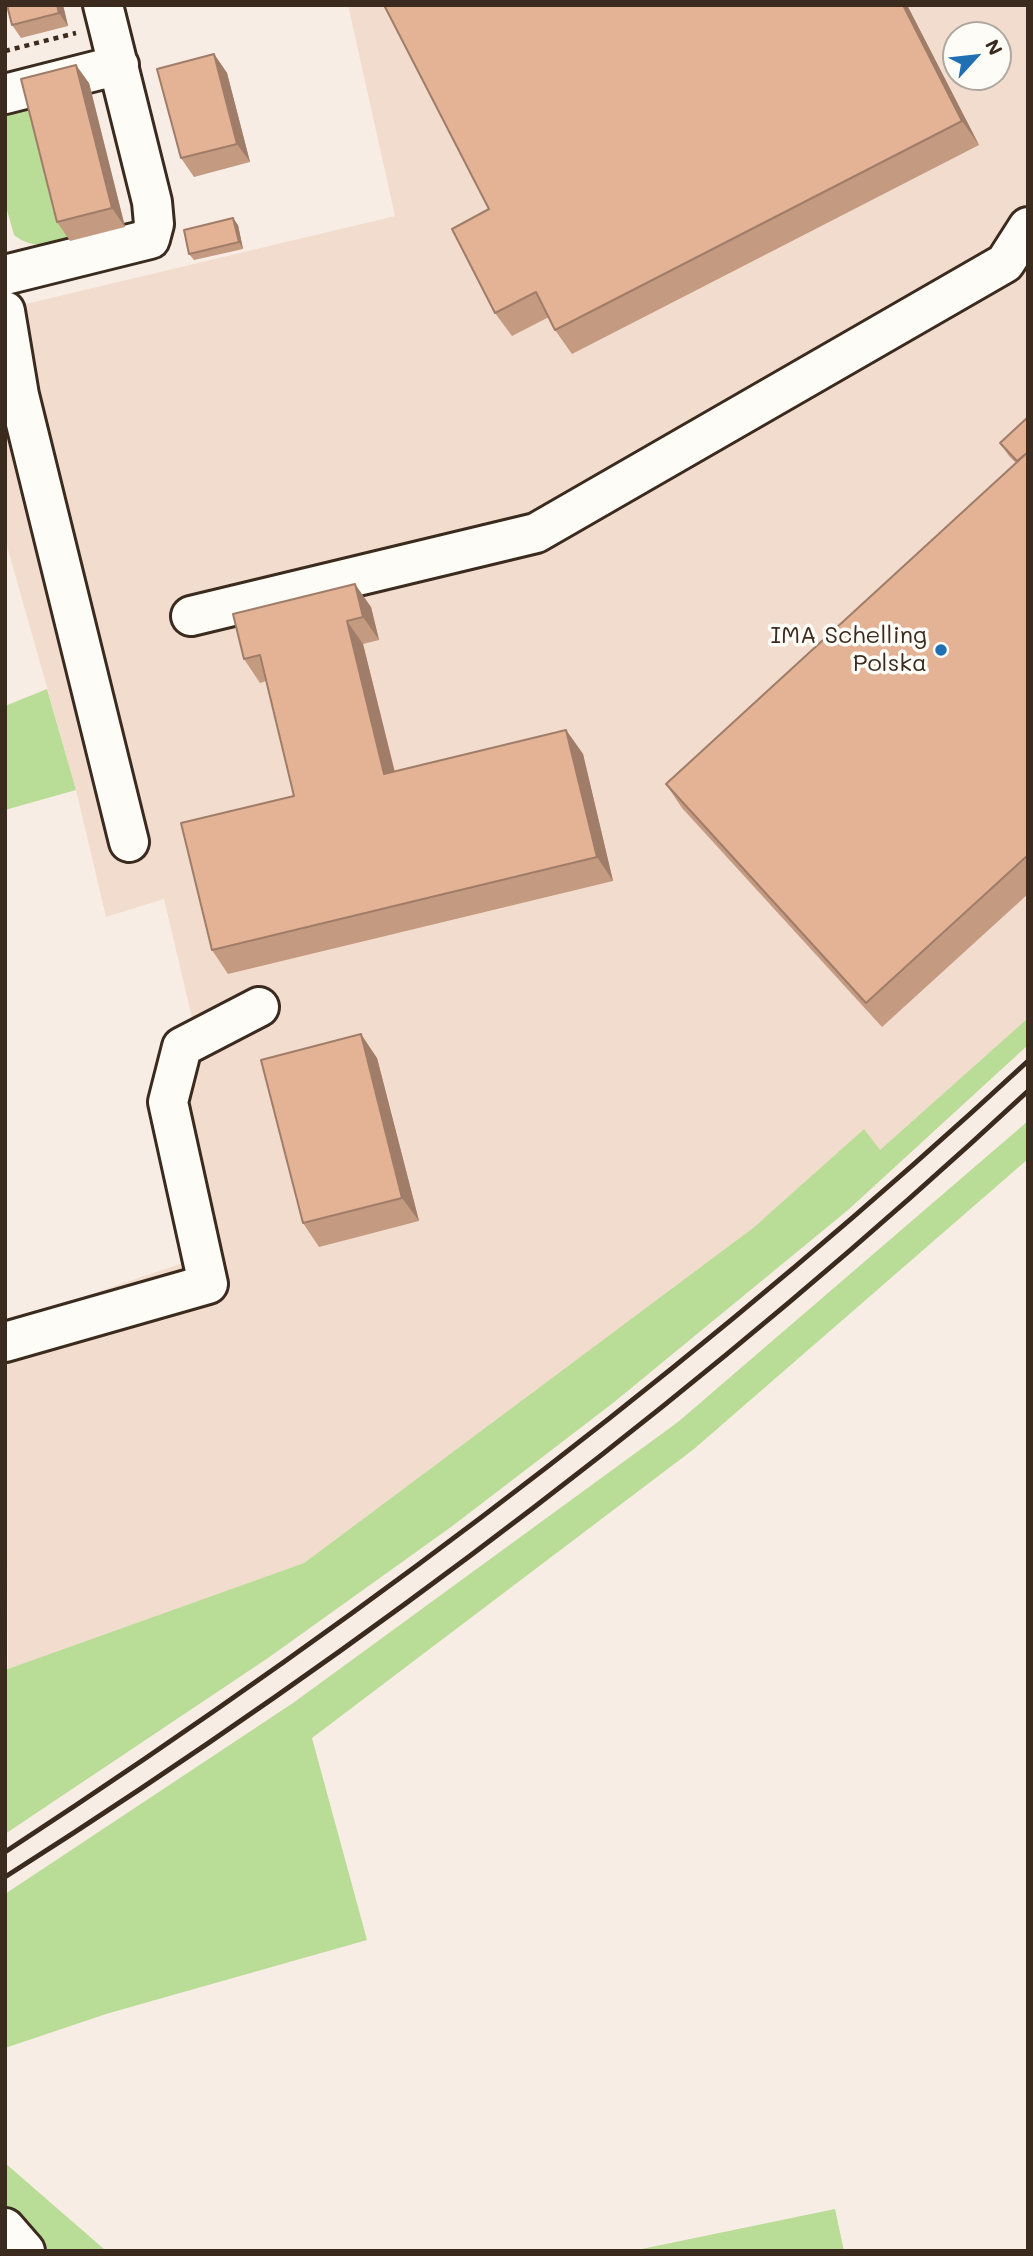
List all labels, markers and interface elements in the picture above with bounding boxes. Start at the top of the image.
north arrow [942,21,1012,91]
text: N [980,35,1009,59]
place label: IMA Schelling Polska [770,622,927,678]
marker: IMA Schelling Polska [933,642,949,658]

